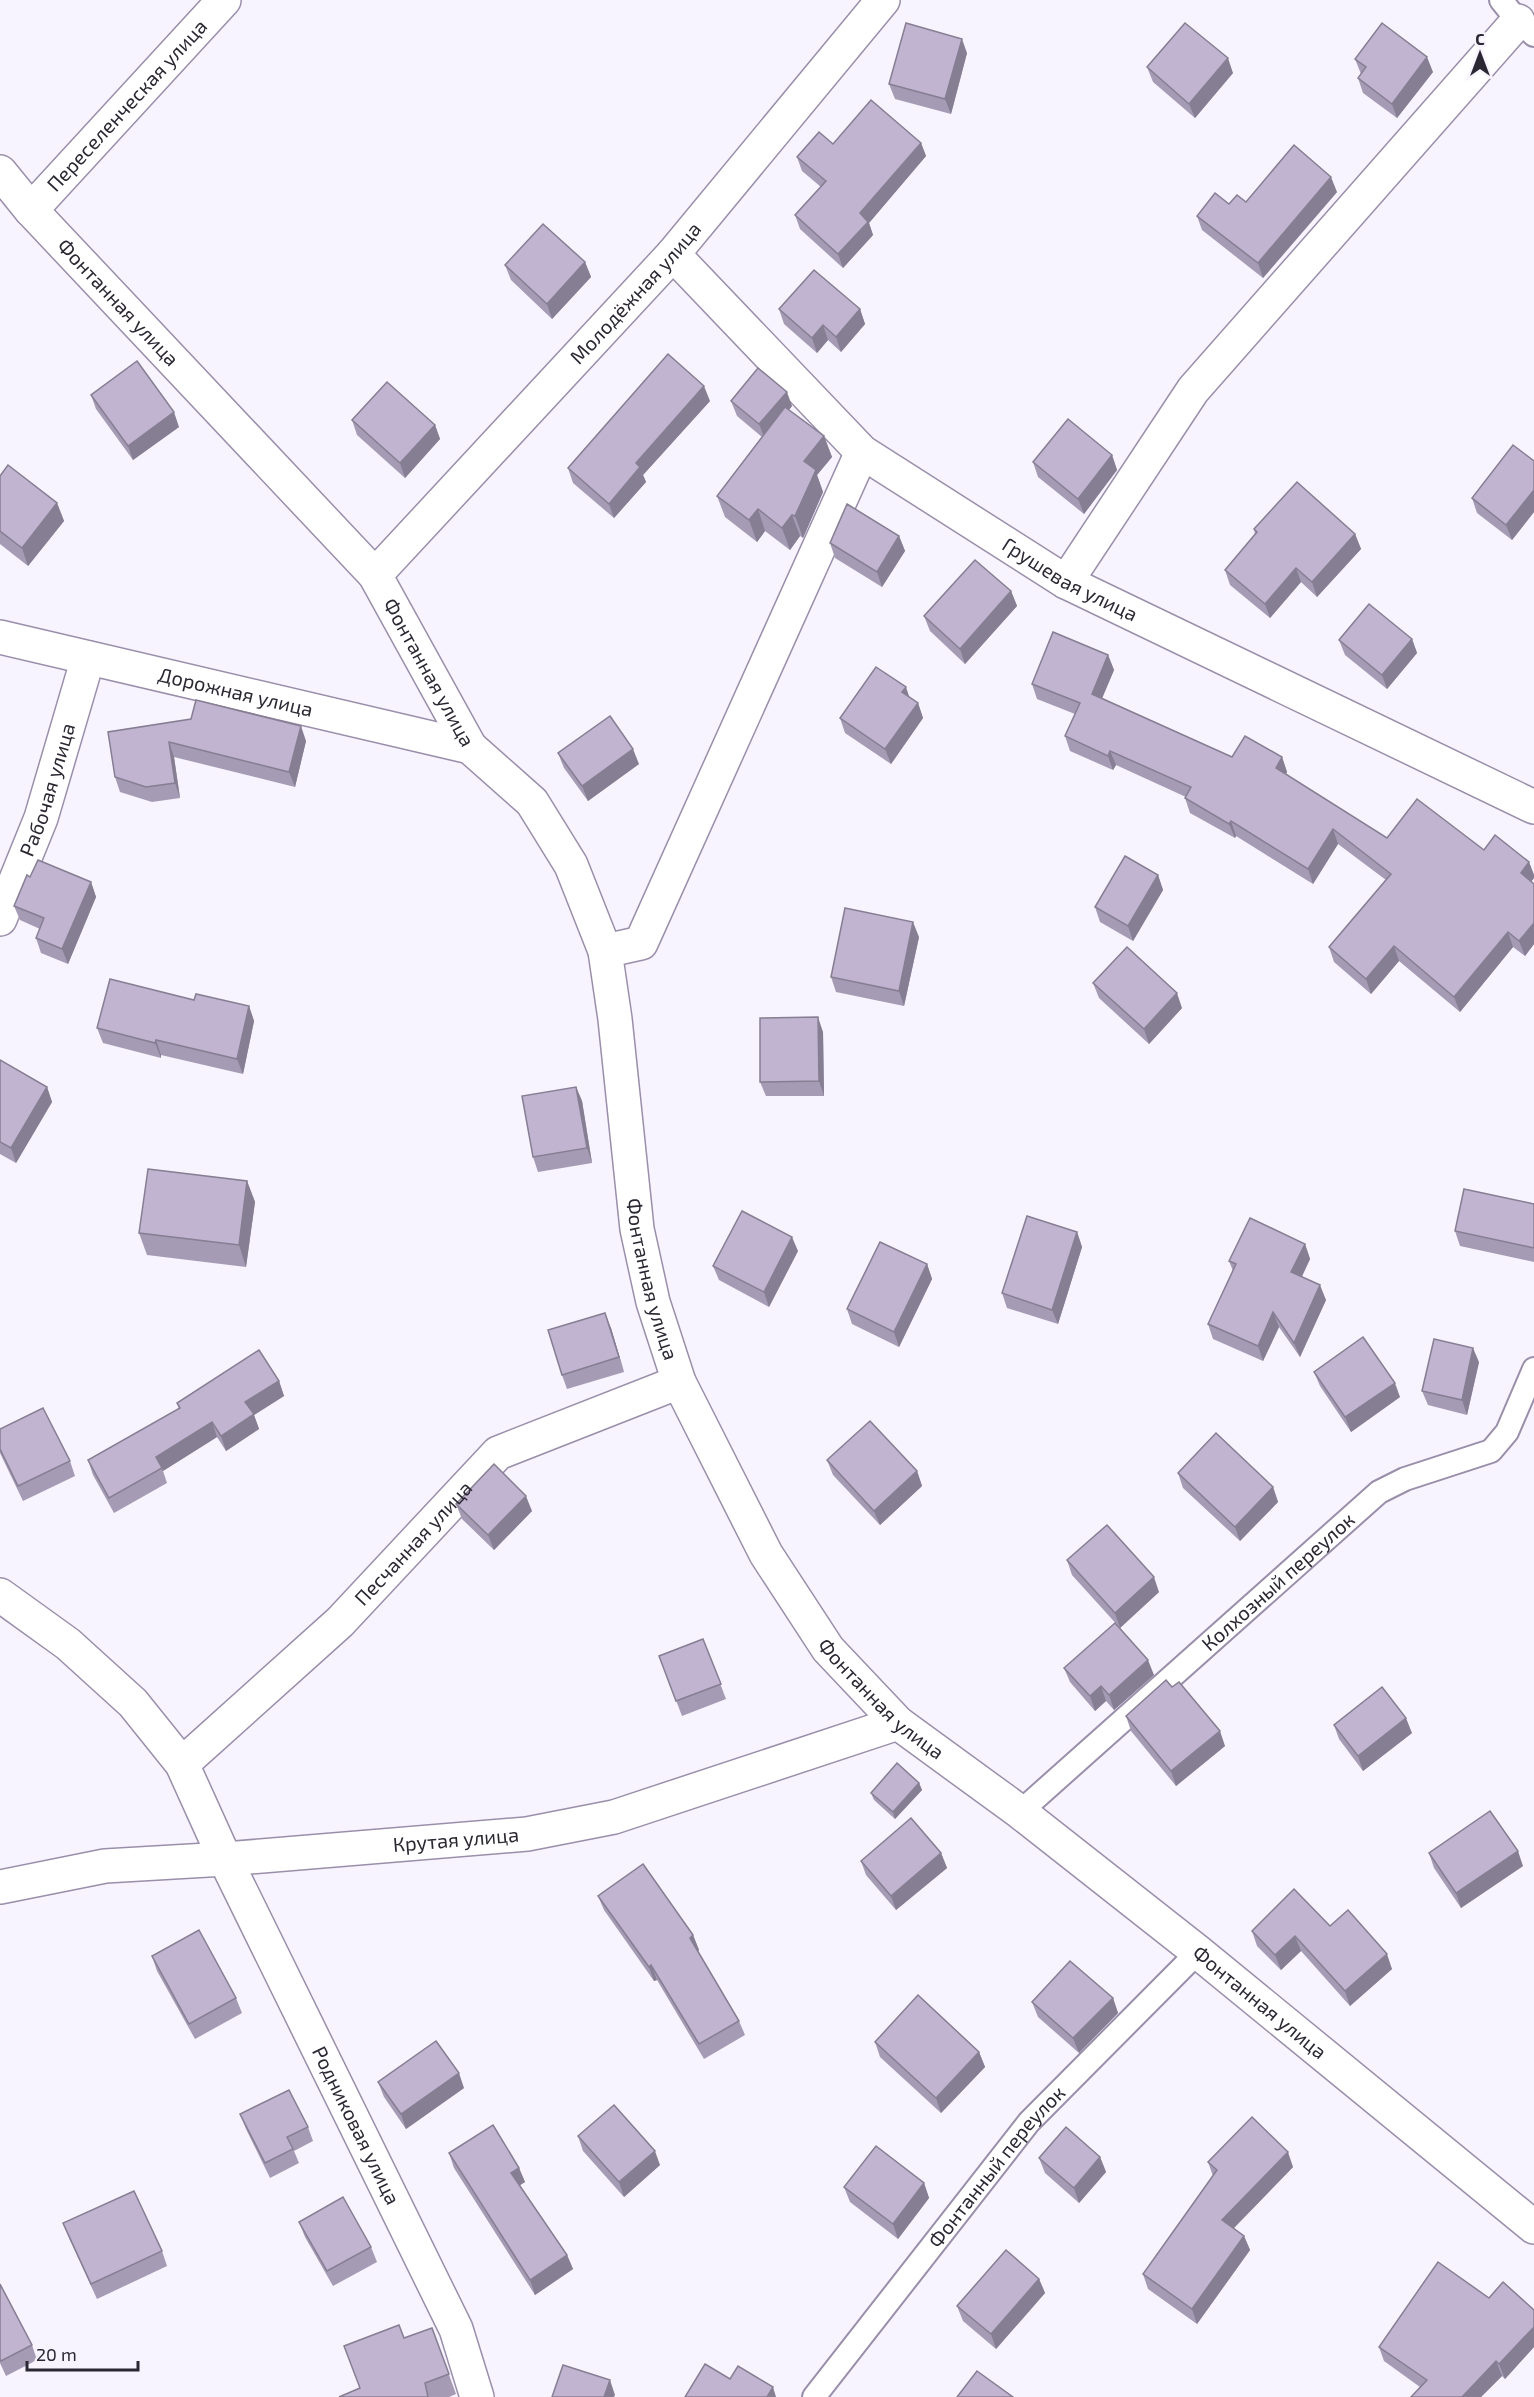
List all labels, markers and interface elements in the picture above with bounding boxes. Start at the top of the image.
street label: Переселенческая улица [41,14,211,196]
north arrow [1450,24,1510,84]
text: С [1475,29,1485,48]
street label: Молодёжная улица [564,217,705,368]
street label: Фонтанная улица [53,233,184,370]
street label: Грушевая улица [998,532,1142,626]
street label: Фонтанная улица [379,594,480,750]
street label: Дорожная улица [156,661,316,721]
street label: Рабочая улица [14,720,79,860]
street label: Фонтанная улица [623,1197,684,1363]
street label: Песчанная улица [349,1476,477,1610]
street label: Колхозный переулок [1196,1507,1359,1655]
street label: Фонтанная улица [813,1633,949,1764]
street label: Крутая улица [392,1822,520,1856]
street label: Фонтанная улица [1188,1940,1332,2063]
street label: Родниковая улица [308,2042,406,2208]
street label: Фонтанный переулок [923,2080,1070,2252]
scale bar [27,2334,138,2372]
text: 20 m [36,2343,77,2365]

